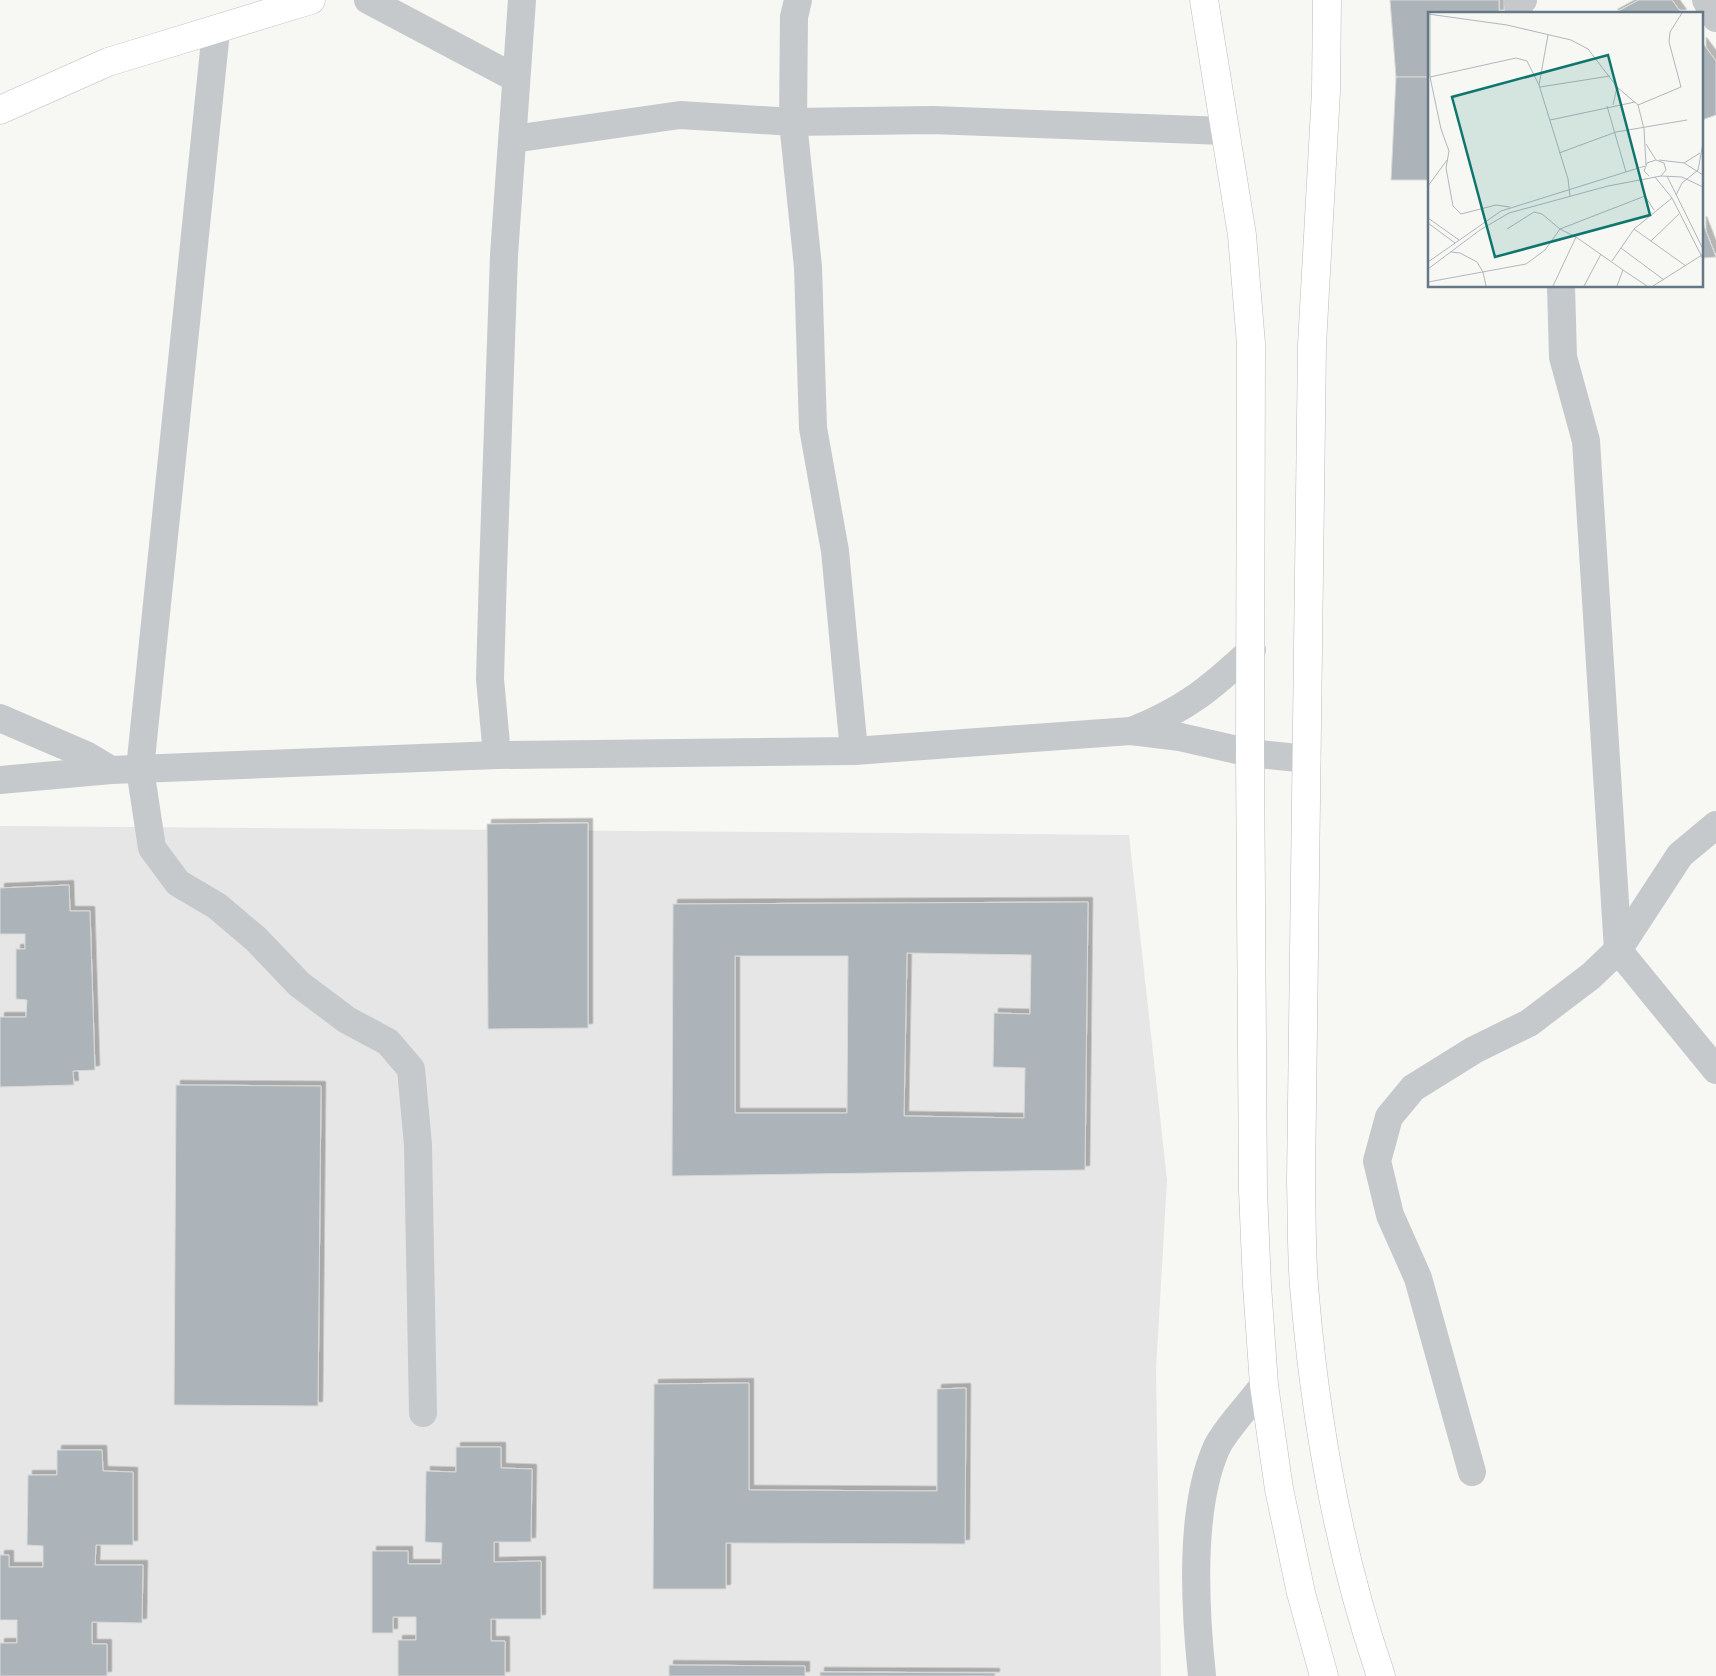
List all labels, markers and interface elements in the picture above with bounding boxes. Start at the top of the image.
inset map [1428,12,1704,288]

